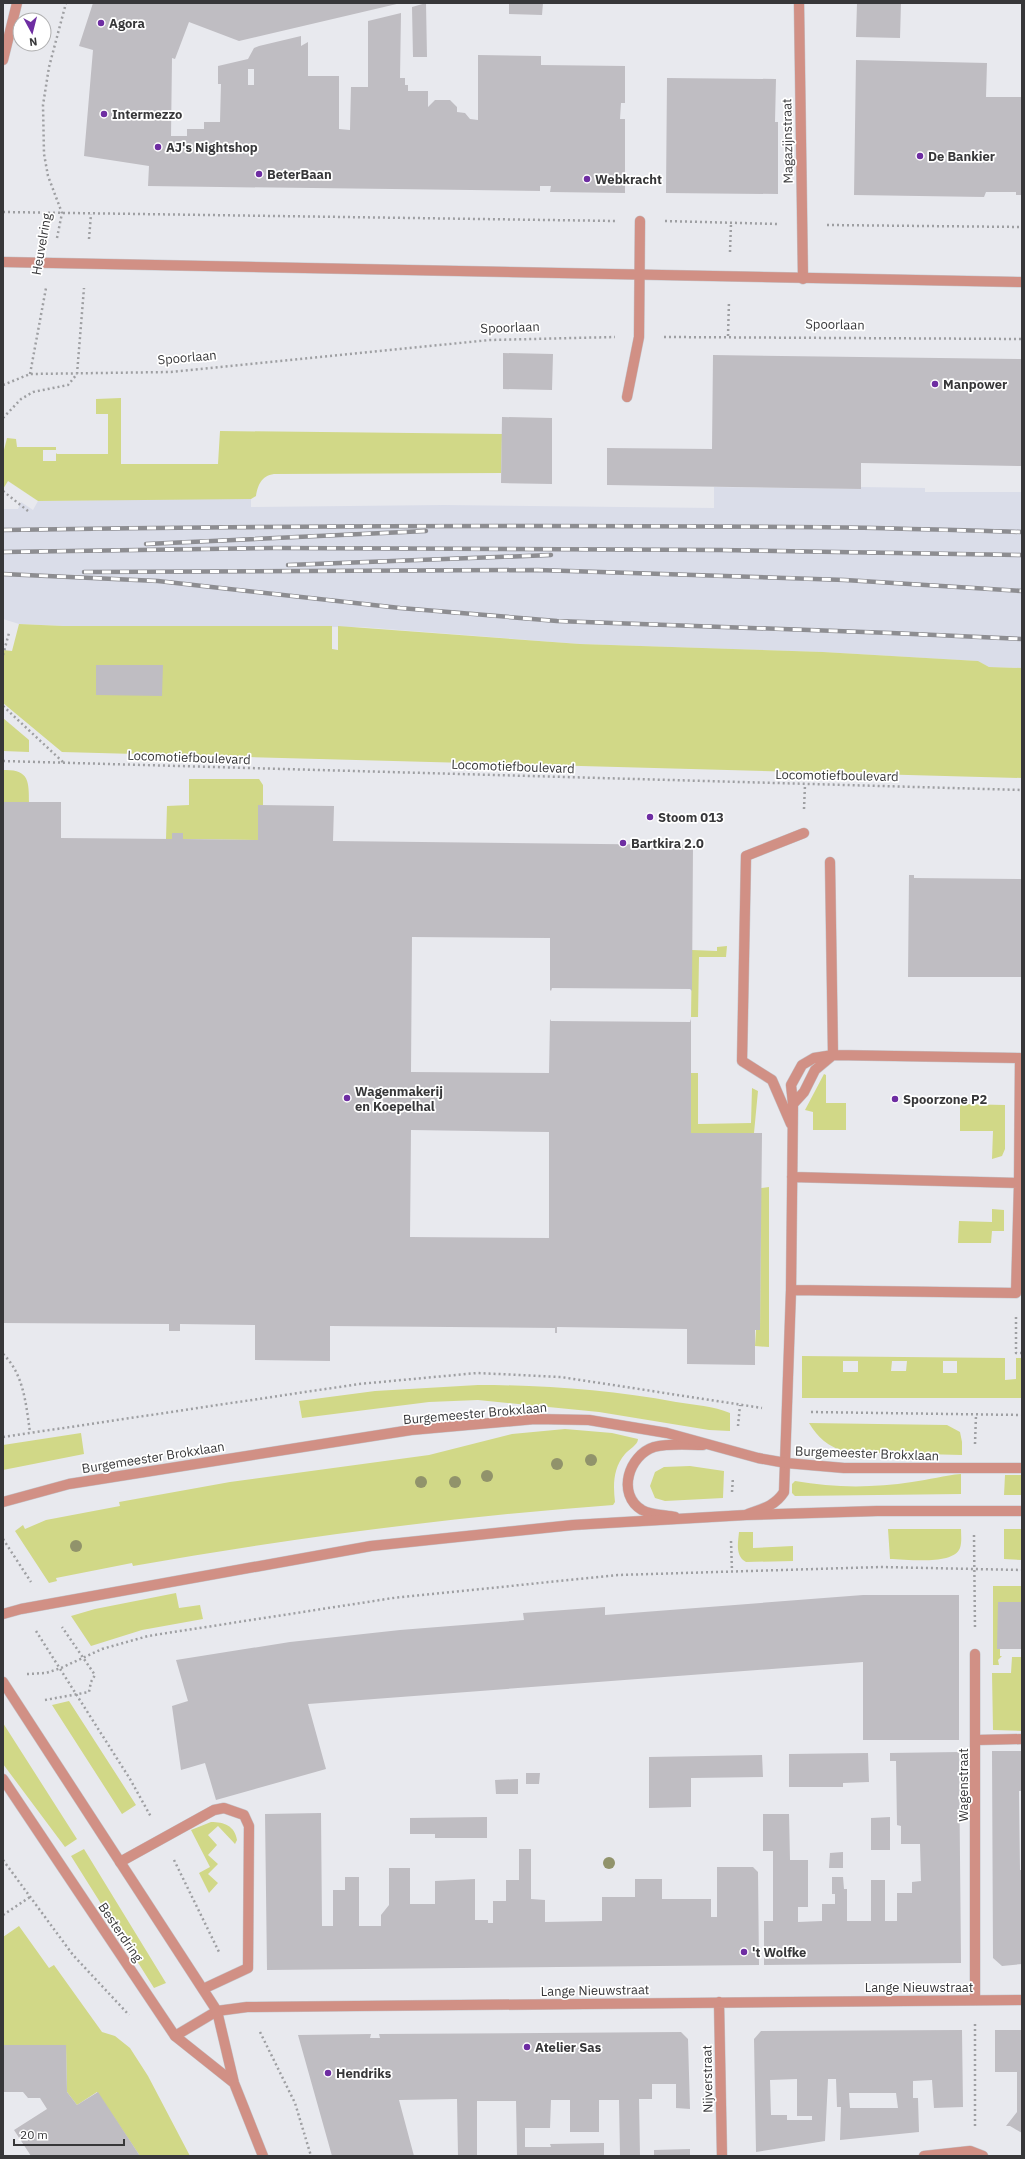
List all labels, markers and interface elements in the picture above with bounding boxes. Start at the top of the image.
north arrow [12,12,52,52]
place label: Agora [109,15,145,32]
marker: Agora [96,18,106,28]
text: N [28,34,38,49]
street label: Magazijnstraat [778,98,797,184]
place label: Intermezzo [112,106,182,123]
marker: Intermezzo [99,109,109,119]
place label: AJ's Nightshop [166,139,258,156]
marker: AJ's Nightshop [153,142,163,152]
place label: De Bankier [928,148,995,165]
marker: De Bankier [915,151,925,161]
place label: BeterBaan [267,166,332,183]
marker: BeterBaan [254,169,264,179]
place label: Webkracht [595,171,662,188]
marker: Webkracht [582,174,592,184]
street label: Heuvelring [28,211,55,277]
street label: Spoorlaan [805,315,865,334]
street label: Spoorlaan [480,318,540,337]
street label: Spoorlaan [157,346,217,369]
place label: Manpower [943,376,1007,393]
marker: Manpower [930,379,940,389]
street label: Locomotiefboulevard [127,747,251,768]
street label: Locomotiefboulevard [451,756,575,777]
street label: Locomotiefboulevard [775,766,899,785]
place label: Stoom 013 [658,809,724,826]
marker: Stoom 013 [645,812,655,822]
place label: Bartkira 2.0 [631,835,704,852]
marker: Bartkira 2.0 [618,838,628,848]
place label: Wagenmakerij en Koepelhal [355,1083,443,1115]
place label: Spoorzone P2 [903,1091,987,1108]
marker: Wagenmakerij en Koepelhal [342,1093,352,1103]
marker: Spoorzone P2 [890,1094,900,1104]
street label: Burgemeester Brokxlaan [402,1399,548,1428]
street label: Burgemeester Brokxlaan [80,1438,226,1477]
street label: Burgemeester Brokxlaan [795,1442,939,1465]
street label: Wagenstraat [955,1748,972,1822]
street label: Besterdring [95,1899,147,1965]
place label: 't Wolfke [752,1944,806,1961]
marker: 't Wolfke [739,1947,749,1957]
street label: Lange Nieuwstraat [865,1979,973,1996]
street label: Lange Nieuwstraat [541,1981,650,2000]
place label: Atelier Sas [535,2039,602,2056]
marker: Atelier Sas [522,2042,532,2052]
street label: Nijverstraat [698,2045,717,2113]
place label: Hendriks [336,2065,392,2082]
marker: Hendriks [323,2068,333,2078]
scale bar [14,2121,124,2147]
text: 20 m [20,2127,48,2142]

